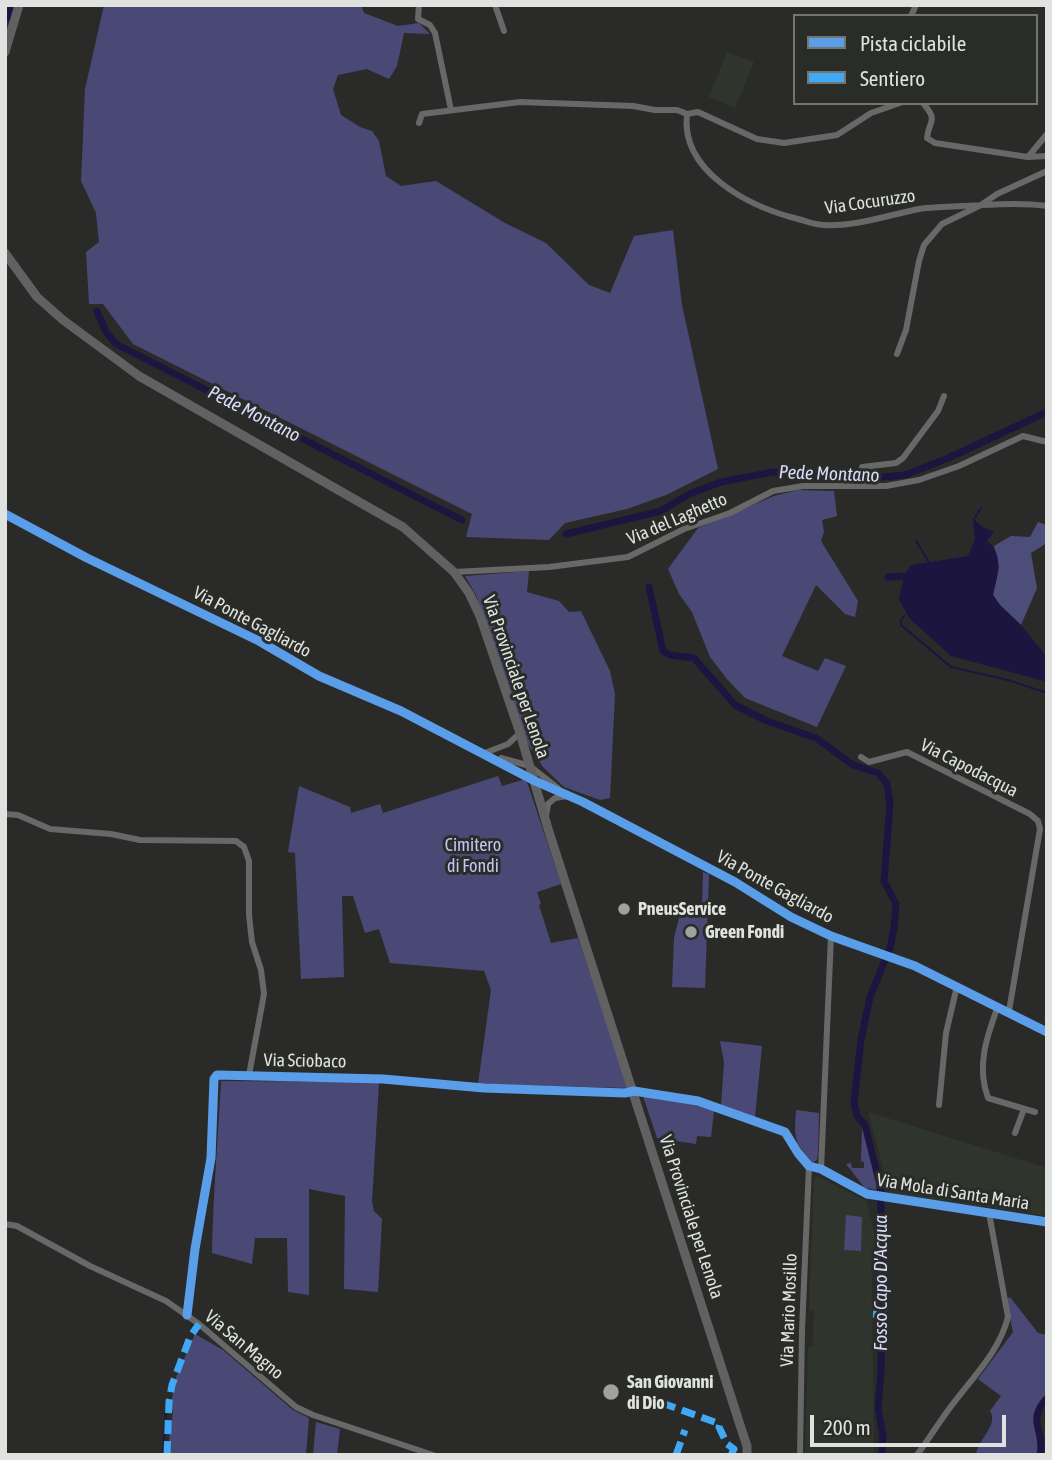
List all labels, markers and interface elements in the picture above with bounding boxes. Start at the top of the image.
legend [793,14,1038,105]
text: Pista ciclabile [860,31,966,55]
text: Sentiero [860,66,925,90]
street label: Via Cocuruzzo [823,185,917,219]
water label: Pede Montano [204,381,304,447]
water label: Pede Montano [778,461,880,487]
street label: Via del Laghetto [624,488,730,550]
street label: Via Ponte Gagliardo [189,582,315,662]
street label: Via Provinciale per Lenola [478,593,554,761]
street label: Via Capodacqua [917,734,1021,802]
park label: Cimitero di Fondi [445,834,501,876]
street label: Via Ponte Gagliardo [713,846,837,928]
place label: PneusService [638,898,726,920]
marker: PneusService [616,901,632,917]
place label: Green Fondi [705,921,784,943]
marker: Green Fondi [683,924,699,940]
street label: Via Sciobaco [263,1049,347,1073]
street label: Via Provinciale per Lenola [654,1132,728,1302]
street label: Via Mola di Santa Maria [875,1169,1031,1215]
water label: Fosso Capo D'Acqua [870,1215,892,1351]
street label: Via Mario Mosillo [776,1253,802,1367]
street label: Via San Magno [200,1306,288,1384]
place label: San Giovanni di Dio [627,1371,713,1414]
marker: San Giovanni di Dio [601,1382,621,1402]
scale bar [814,1400,1010,1444]
text: 200 m [823,1415,871,1439]

